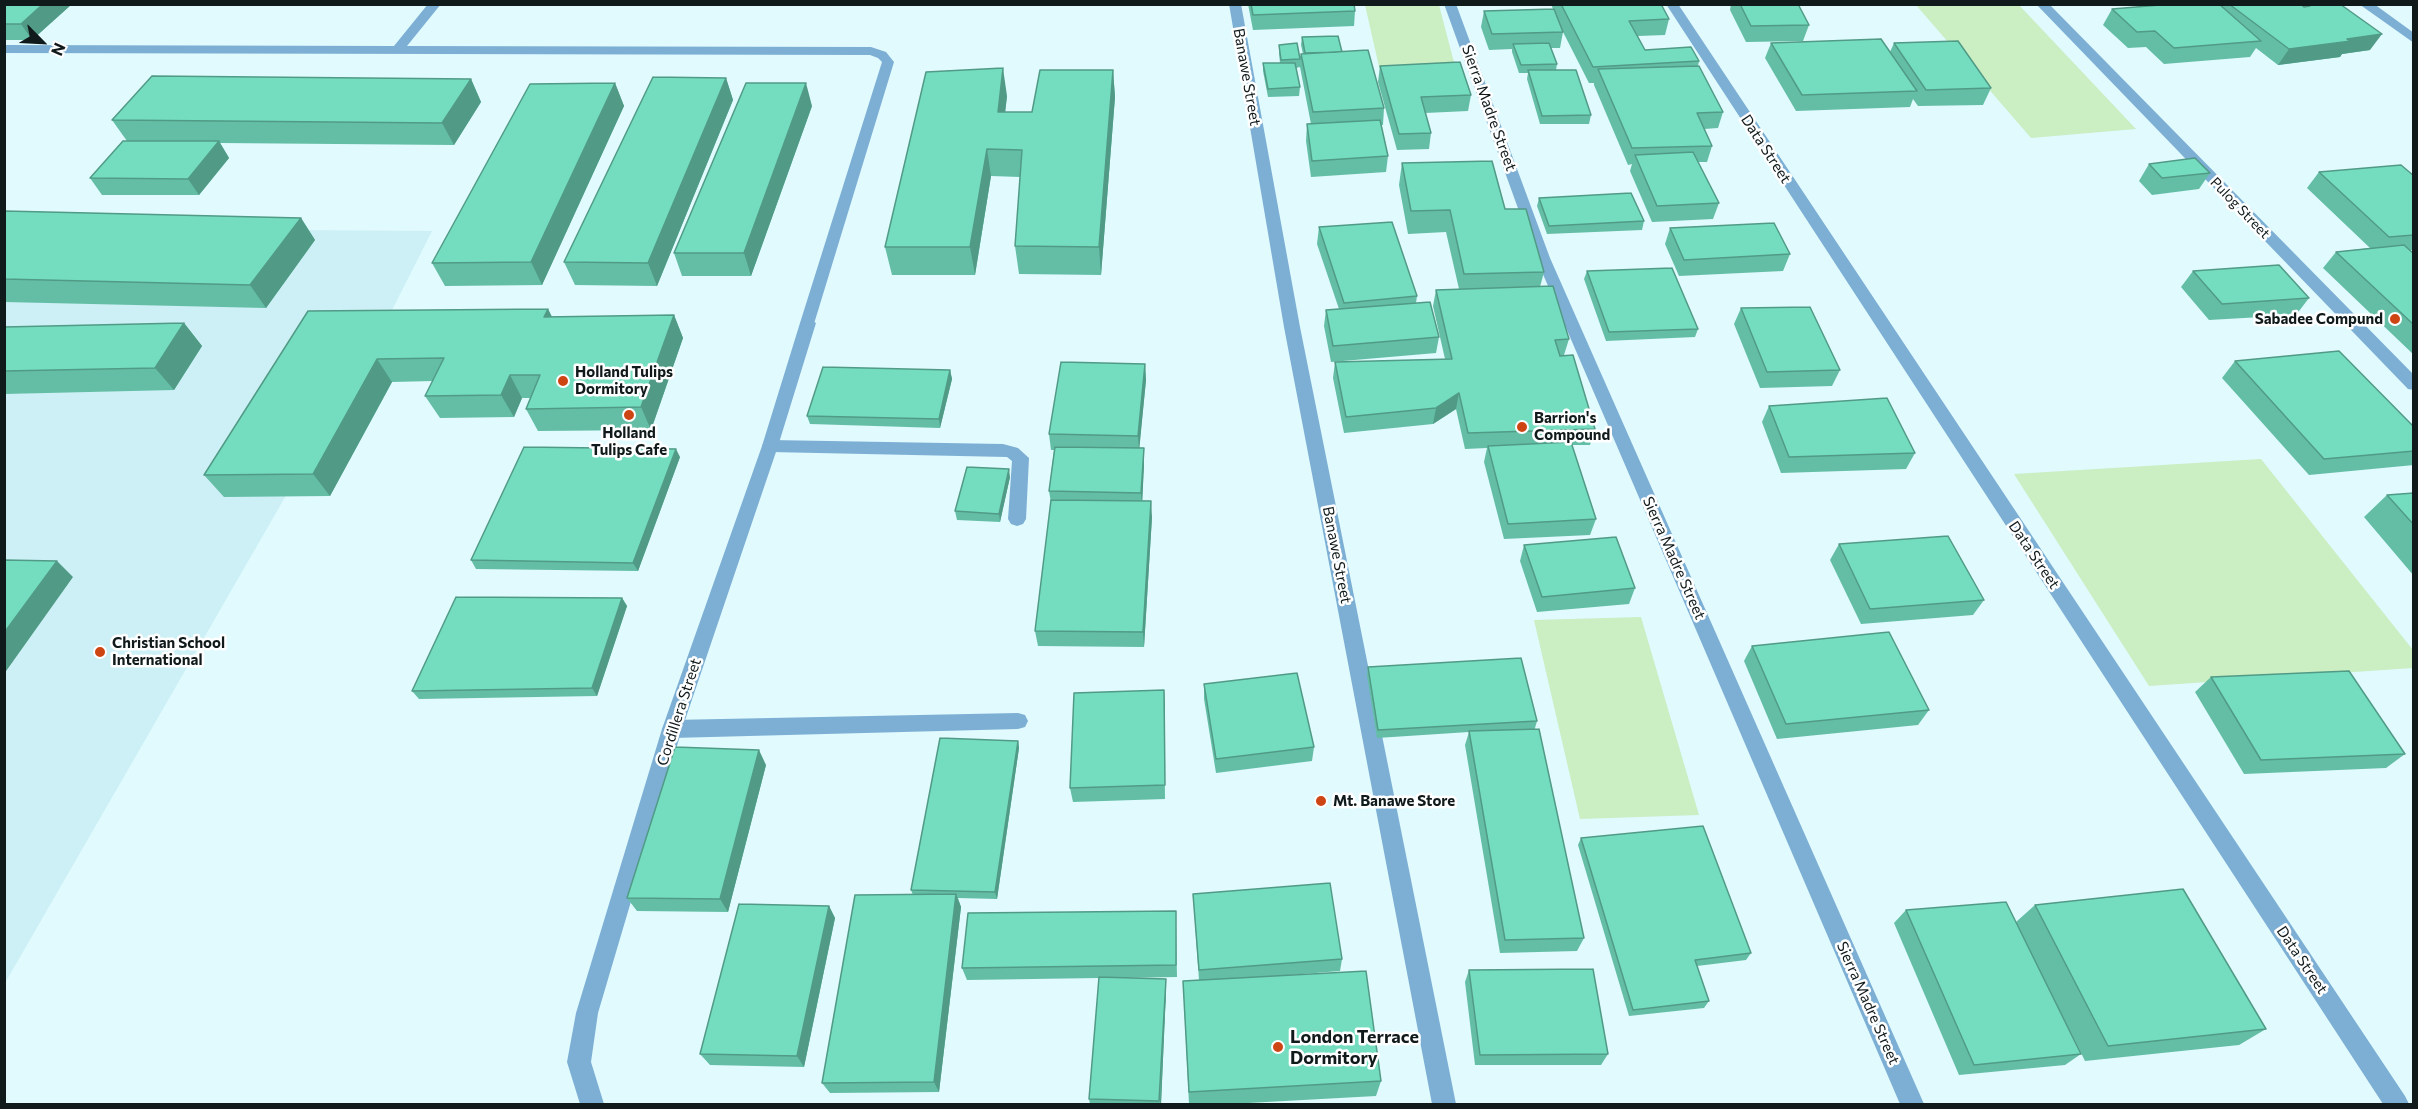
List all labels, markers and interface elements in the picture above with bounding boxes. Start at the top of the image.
north arrow [12,12,72,72]
street label: Banawe Street [1230,27,1264,127]
text: N [48,40,70,59]
street label: Sierra Madre Street [1458,43,1520,173]
street label: Data Street [1737,111,1795,187]
street label: Pulog Street [2207,174,2273,242]
place label: Sabadee Compund [2255,310,2383,328]
marker: Sabadee Compund [2388,312,2402,326]
place label: Holland Tulips Dormitory [575,363,673,398]
marker: Holland Tulips Dormitory [556,374,570,388]
marker: Holland Tulips Cafe [622,408,636,422]
place label: Barrion's Compound [1534,409,1610,444]
marker: Barrion's Compound [1515,420,1529,434]
place label: Holland Tulips Cafe [591,424,667,459]
street label: Sierra Madre Street [1639,494,1709,622]
street label: Banawe Street [1319,505,1355,605]
street label: Data Street [2005,518,2063,592]
place label: Christian School International [112,634,225,669]
marker: Christian School International [93,645,107,659]
street label: Cordillera Street [653,656,705,768]
place label: Mt. Banawe Store [1333,792,1455,810]
marker: Mt. Banawe Store [1314,794,1328,808]
street label: Data Street [2273,923,2331,997]
street label: Sierra Madre Street [1833,939,1903,1067]
place label: London Terrace Dormitory [1290,1026,1419,1068]
marker: London Terrace Dormitory [1271,1040,1285,1054]

